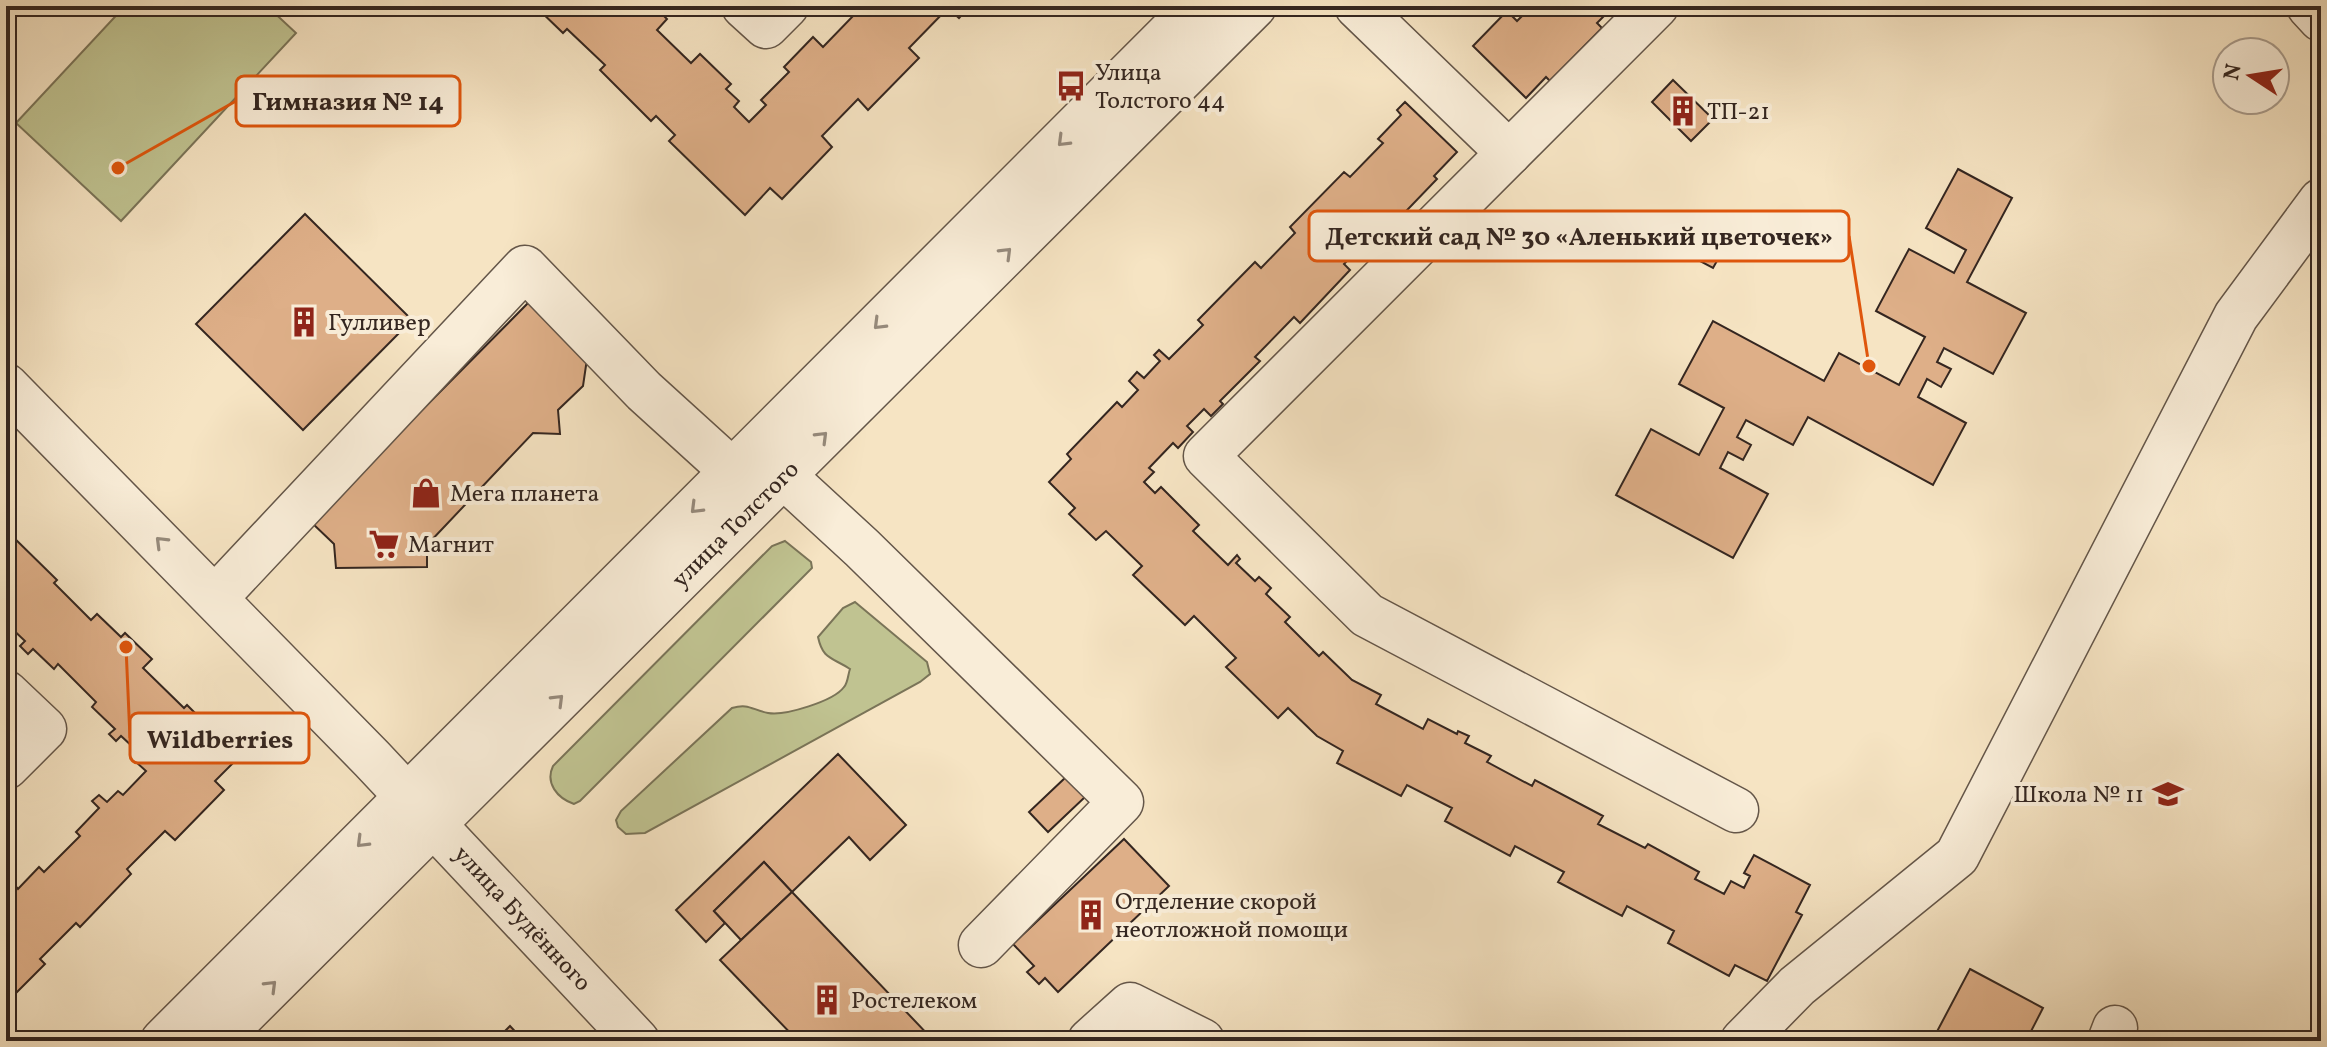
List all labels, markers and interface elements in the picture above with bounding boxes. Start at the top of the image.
north arrow [2211,36,2291,116]
place label: Улица Толстого 44 [1095,57,1225,119]
text: N [2217,61,2251,83]
bus stop icon: Улица Толстого 44 [1054,69,1088,103]
callout: Гимназия № 14 [236,76,460,126]
text: Гимназия № 14 [252,85,444,121]
building icon: ТП-21 [1666,94,1700,128]
place label: ТП-21 [1707,96,1770,130]
one-way arrow [1058,131,1072,146]
callout: Детский сад № 30 «Аленький цветочек» [1309,211,1849,261]
text: Детский сад № 30 «Аленький цветочек» [1325,220,1833,256]
one-way arrow [997,248,1011,262]
building icon: Гулливер [287,305,321,339]
place label: Гулливер [328,307,431,341]
one-way arrow [874,315,889,330]
one-way arrow [813,432,827,446]
street label: улица Толстого [665,454,808,597]
shop icon: Мега планета [409,476,443,510]
place label: Мега планета [450,478,599,512]
one-way arrow [691,499,705,514]
supermarket icon: Магнит [367,527,401,561]
place label: Магнит [408,529,494,563]
one-way arrow [156,537,170,551]
one-way arrow [549,694,564,709]
callout: Wildberries [130,713,309,763]
text: Wildberries [147,723,293,759]
school or university icon: Школа № 11 [2151,777,2185,811]
place label: Школа № 11 [2013,779,2144,813]
one-way arrow [357,833,371,847]
street label: улица Будённого [445,839,598,1000]
place label: Отделение скорой неотложной помощи [1115,886,1348,948]
building icon: Отделение скорой неотложной помощи [1074,898,1108,932]
one-way arrow [262,981,276,995]
building icon: Ростелеком [810,983,844,1017]
place label: Ростелеком [851,985,977,1019]

